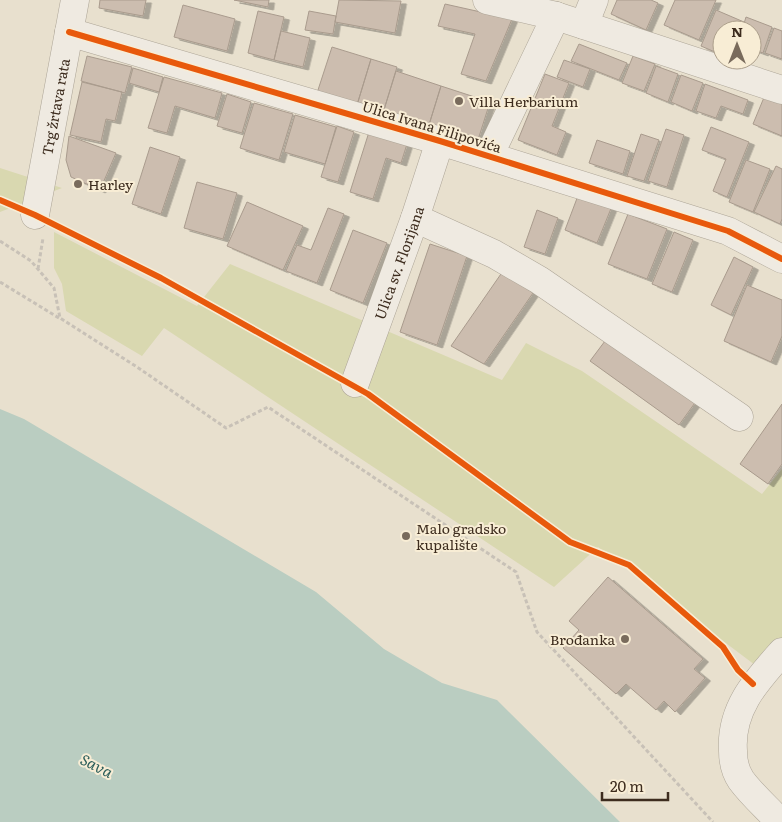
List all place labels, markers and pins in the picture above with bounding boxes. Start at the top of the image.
place label: Villa Herbarium [469,91,579,111]
marker: Villa Herbarium [453,95,465,107]
place label: Harley [88,174,134,194]
marker: Harley [72,178,84,190]
place label: Malo gradsko kupalište [416,518,506,554]
marker: Malo gradsko kupalište [400,530,412,542]
place label: Brođanka [550,629,615,649]
marker: Brođanka [619,633,631,645]

